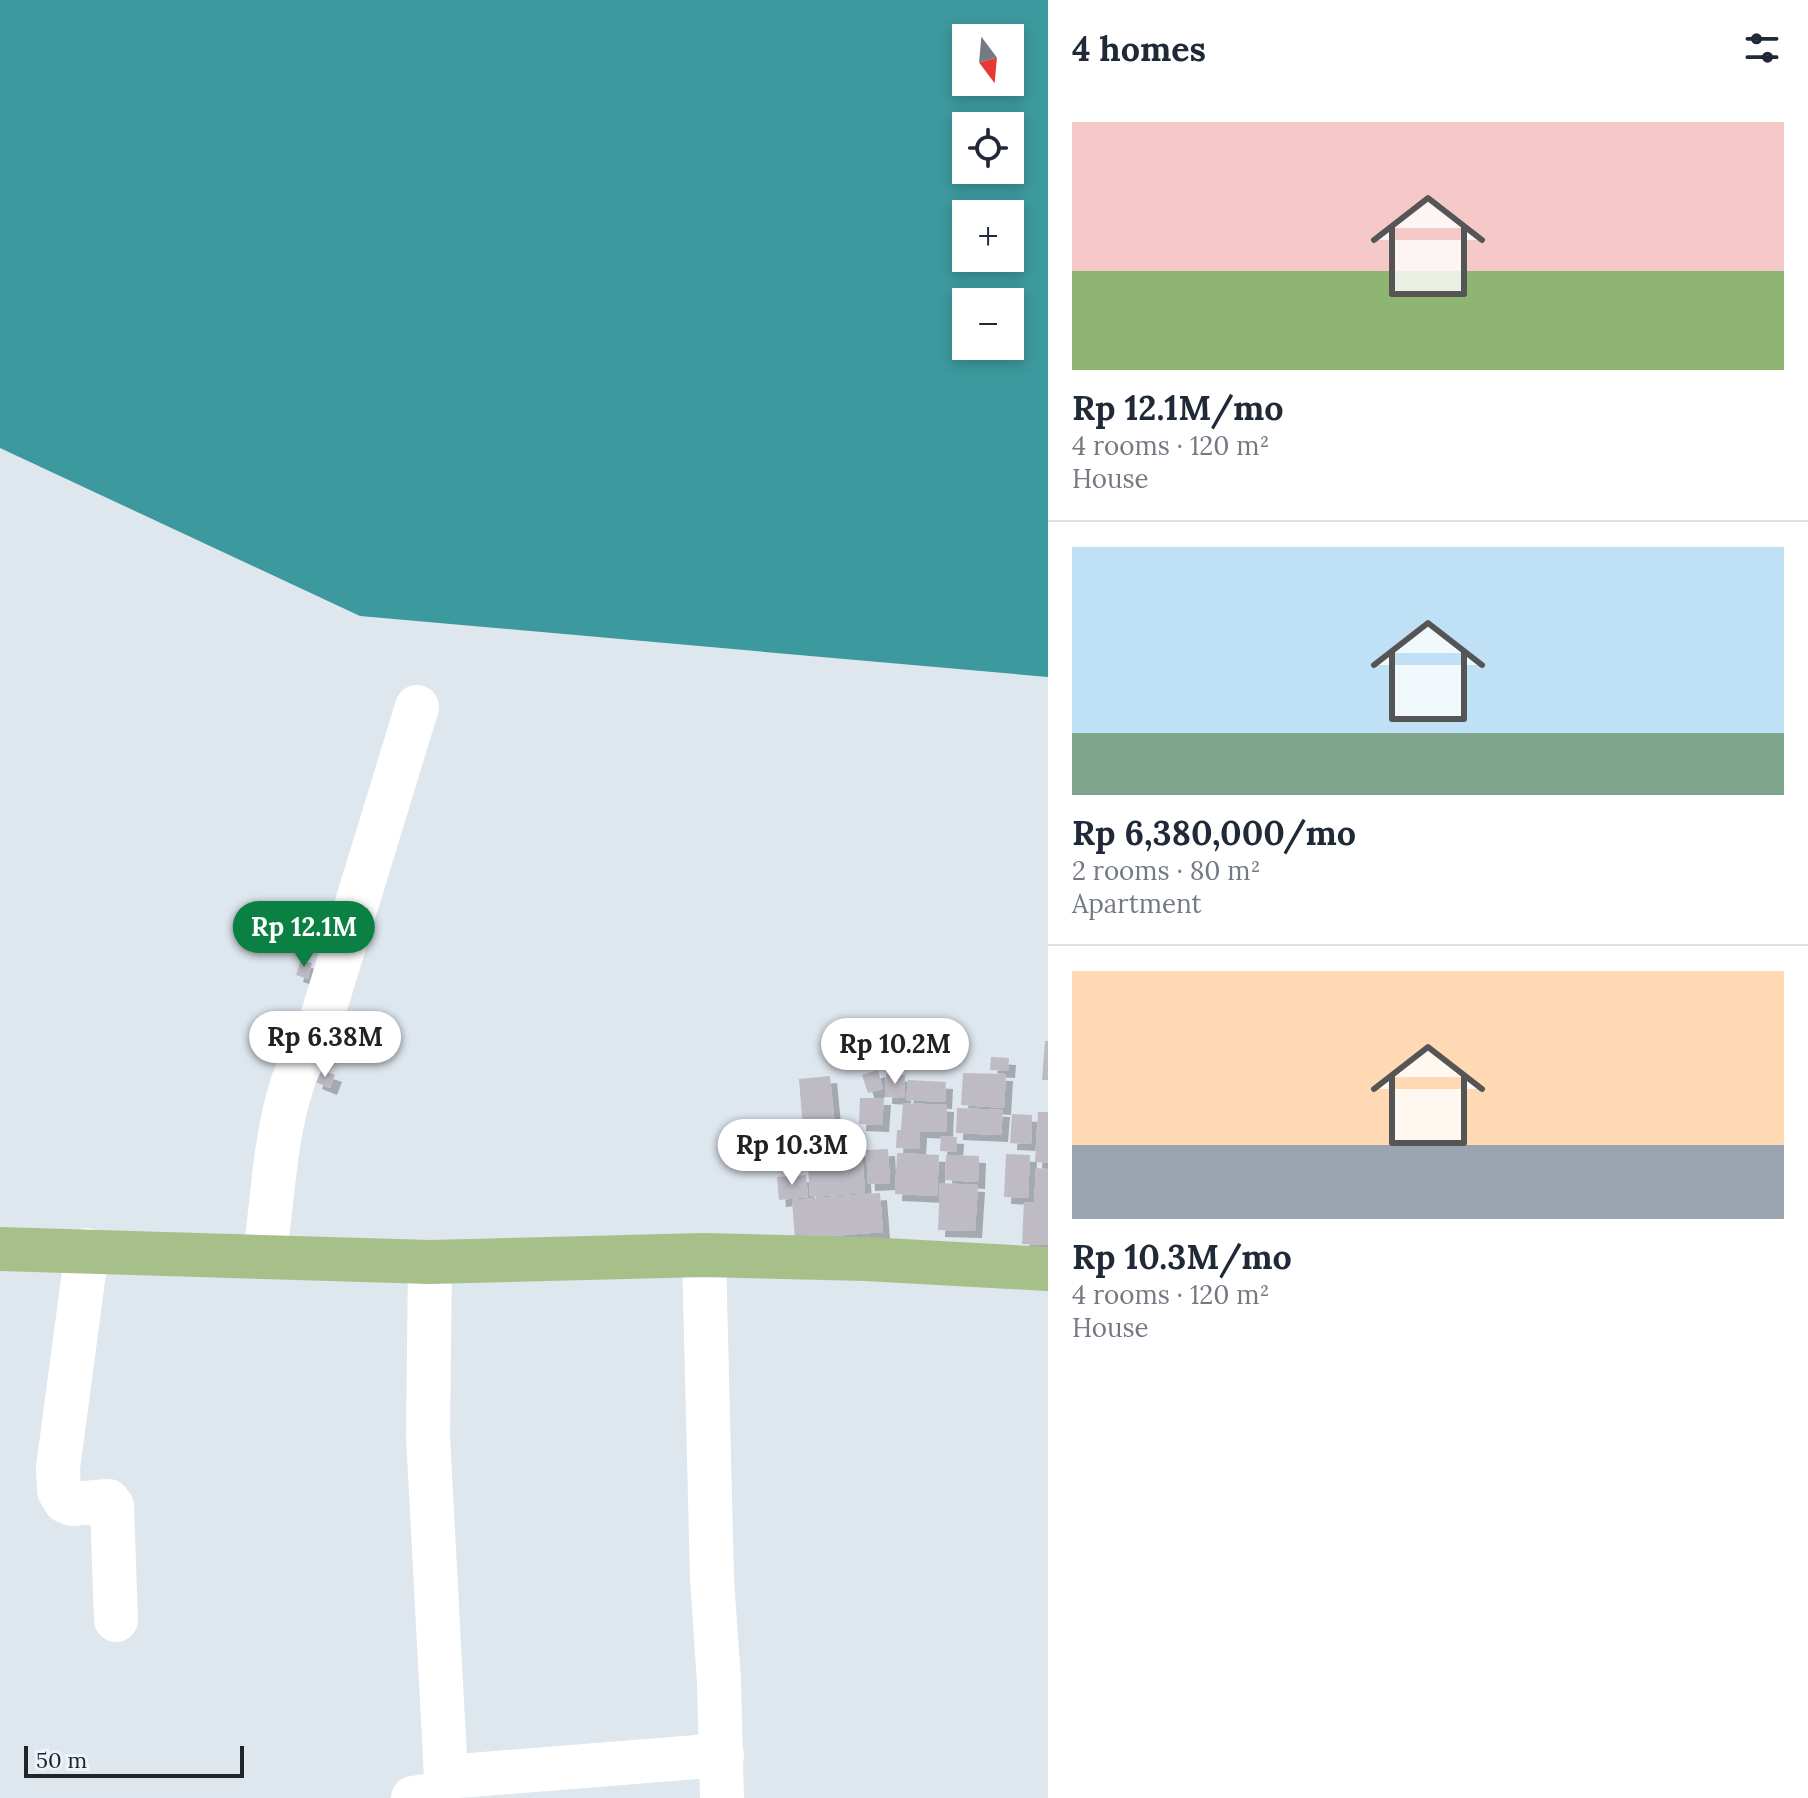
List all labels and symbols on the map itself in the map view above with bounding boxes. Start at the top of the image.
north arrow [952,24,1024,96]
pin: Rp 12.1M [221,901,387,969]
pin: Rp 6.38M [242,1011,408,1079]
pin: Rp 10.2M [812,1018,978,1086]
pin: Rp 10.3M [709,1119,875,1187]
scale bar [24,1742,244,1778]

